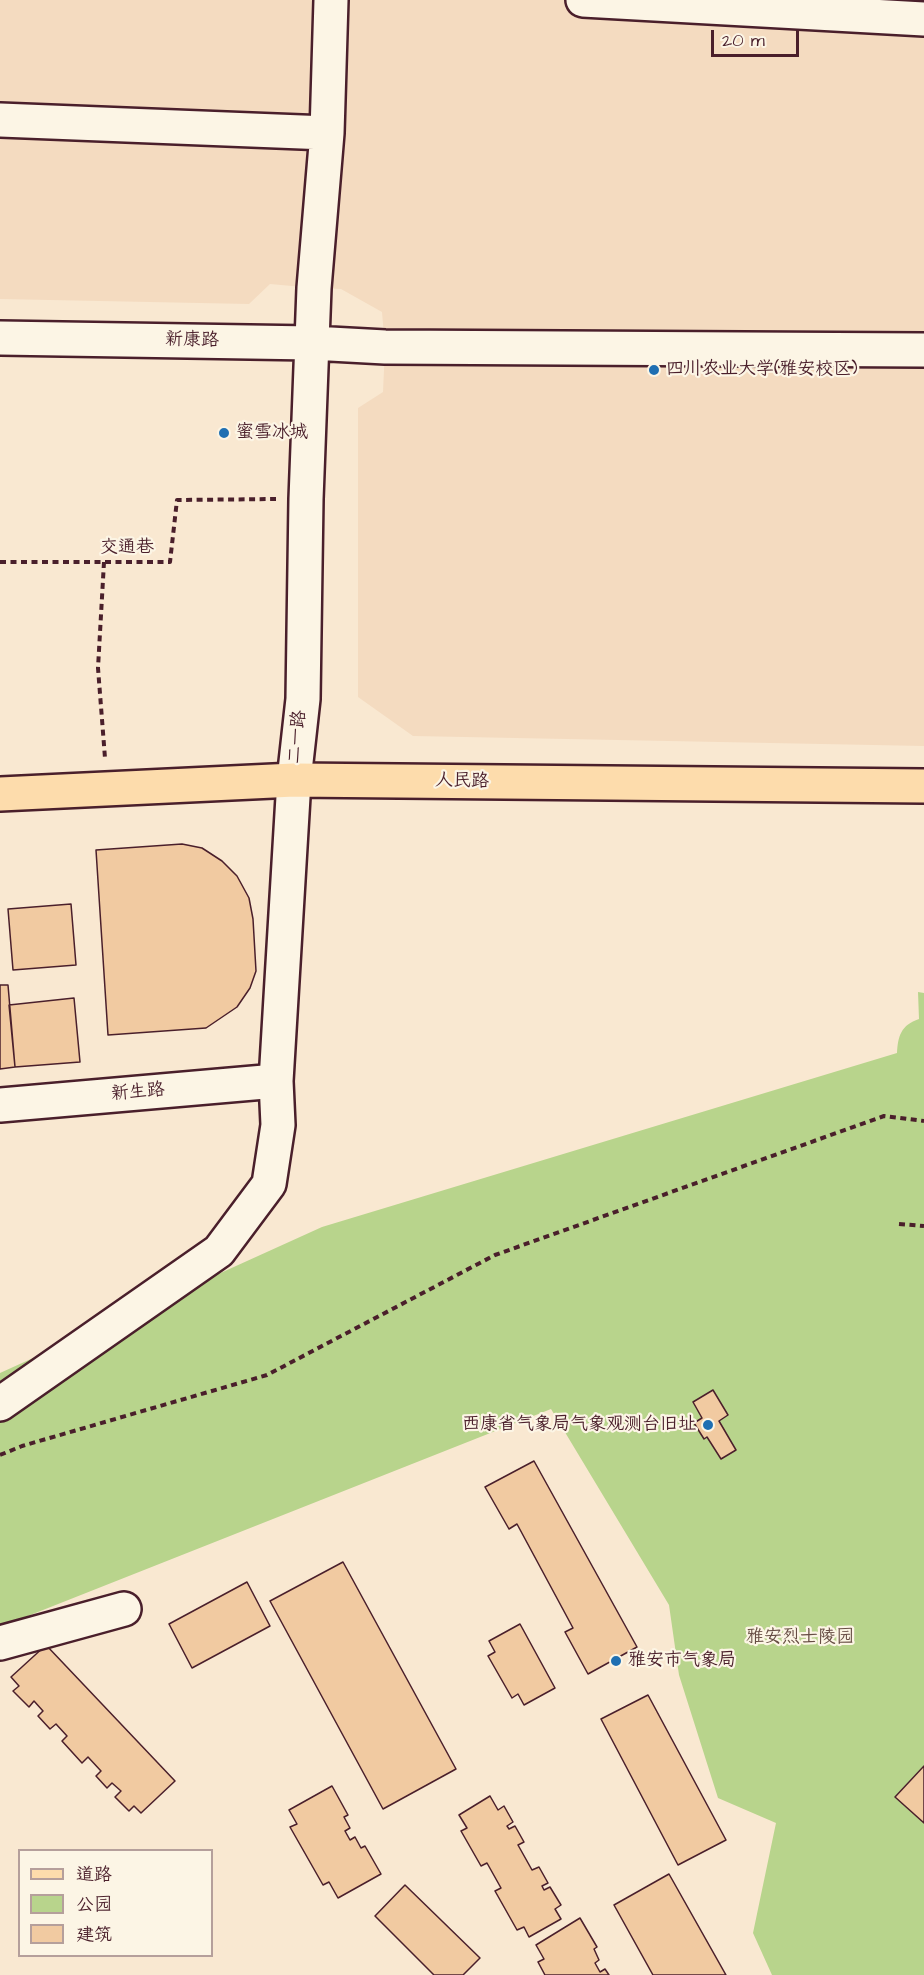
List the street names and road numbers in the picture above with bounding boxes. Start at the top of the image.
street label: 新康路 [165,330,219,352]
street label: 交通巷 [100,537,154,559]
street label: 二一路 [284,709,312,765]
street label: 人民路 [435,771,489,793]
street label: 新生路 [110,1080,166,1106]

